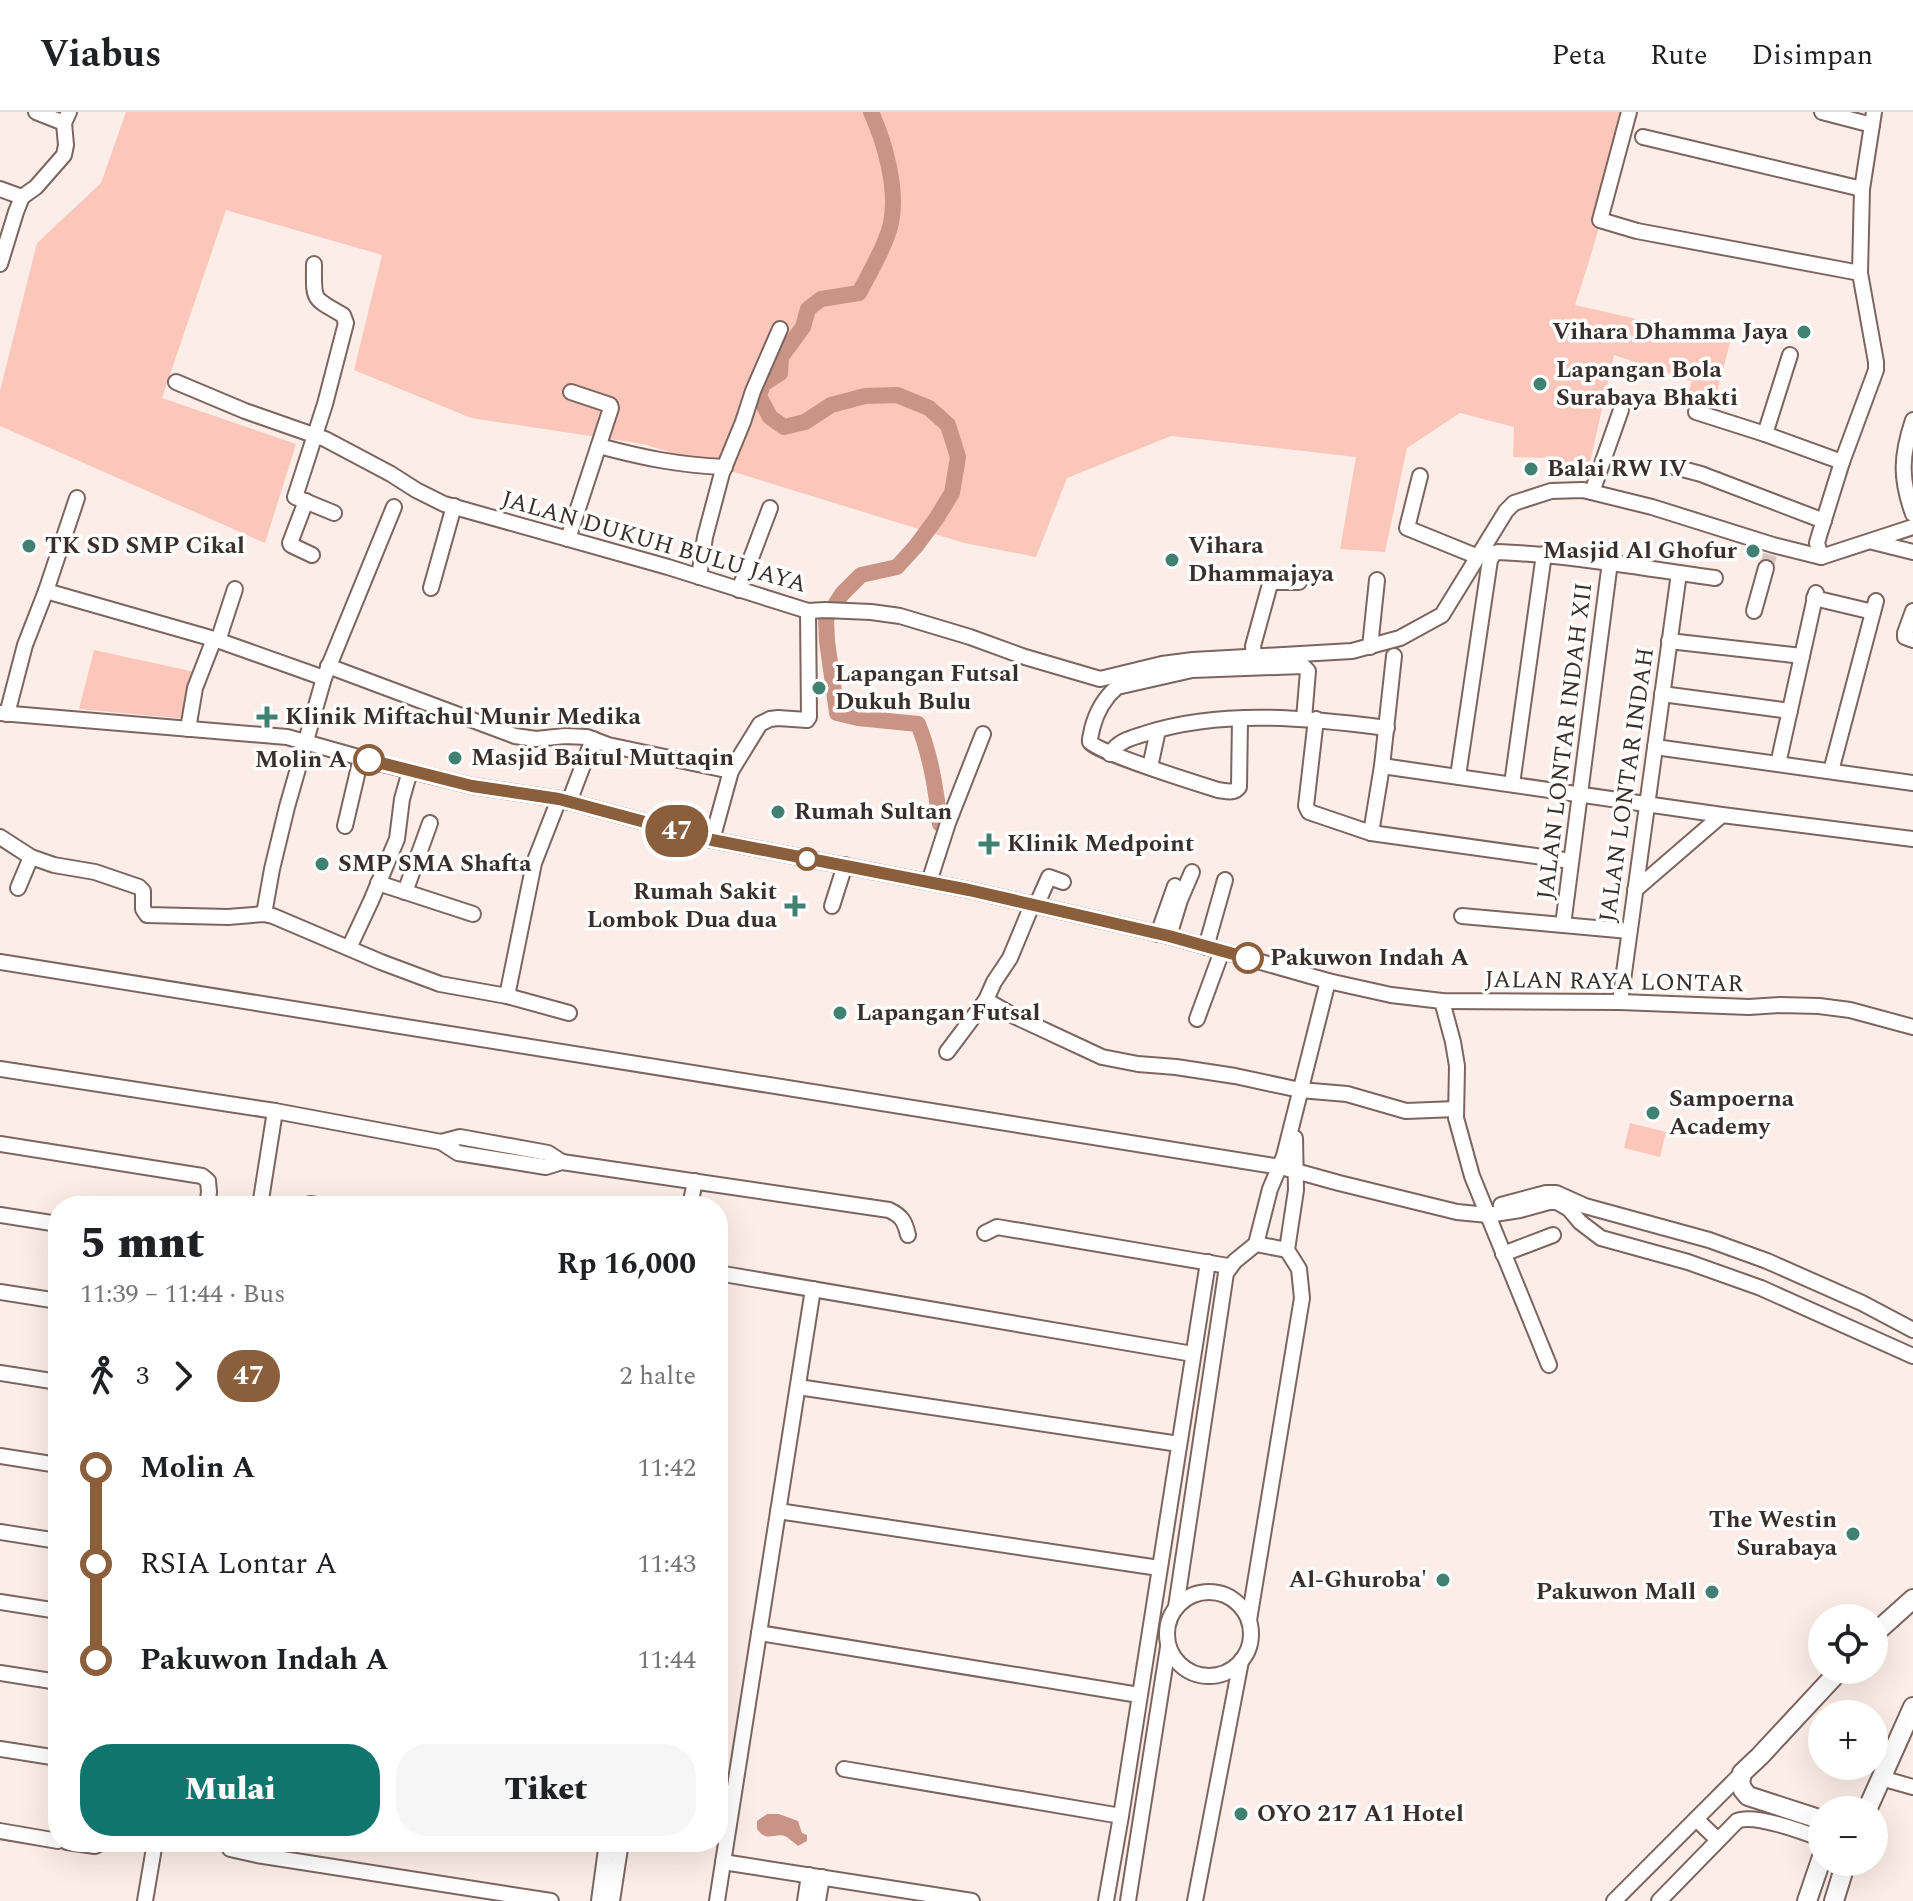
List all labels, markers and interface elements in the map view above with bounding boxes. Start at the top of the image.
text: Viabus [40,26,162,84]
text: Peta [1551,34,1606,77]
text: Rute [1650,34,1708,77]
text: Disimpan [1752,34,1873,77]
place label: Vihara Dhamma Jaya [1552,314,1789,350]
marker: Vihara Dhamma Jaya [1795,323,1813,341]
place label: Lapangan Bola Surabaya Bhakti [1556,352,1738,416]
marker: Lapangan Bola Surabaya Bhakti [1531,375,1549,393]
place label: Balai RW IV [1547,451,1687,487]
marker: Balai RW IV [1522,460,1540,478]
street label: JALAN DUKUH BULU JAYA [497,481,811,603]
place label: TK SD SMP Cikal [45,528,245,564]
place label: Vihara Dhammajaya [1188,528,1335,592]
place label: Masjid Al Ghofur [1543,533,1738,569]
marker: TK SD SMP Cikal [20,537,38,555]
marker: Masjid Al Ghofur [1744,542,1762,560]
marker: Vihara Dhammajaya [1163,551,1181,569]
street label: JALAN LONTAR INDAH XII [1528,580,1602,902]
street label: JALAN LONTAR INDAH [1590,645,1664,925]
place label: Lapangan Futsal Dukuh Bulu [835,656,1020,720]
marker: Lapangan Futsal Dukuh Bulu [810,679,828,697]
place label: Klinik Miftachul Munir Medika [285,699,642,735]
marker: Klinik Miftachul Munir Medika [256,706,278,728]
place label: Masjid Baitul Muttaqin [471,740,734,776]
place label: Molin A [255,742,347,778]
marker: Molin A [354,745,384,775]
marker: Masjid Baitul Muttaqin [446,749,464,767]
place label: Rumah Sultan [794,794,953,830]
marker: Rumah Sultan [769,803,787,821]
line badge: 47 [641,805,713,857]
text: 47 [661,809,693,852]
place label: Klinik Medpoint [1007,826,1194,862]
marker: Klinik Medpoint [978,833,1000,855]
place label: SMP SMA Shafta [338,846,532,882]
unlabelled marker [796,848,818,870]
marker: SMP SMA Shafta [313,855,331,873]
place label: Rumah Sakit Lombok Dua dua [587,874,778,938]
marker: Rumah Sakit Lombok Dua dua [784,895,806,917]
place label: Pakuwon Indah A [1270,940,1469,976]
marker: Pakuwon Indah A [1233,943,1263,973]
street label: JALAN RAYA LONTAR [1484,962,1744,1002]
place label: Lapangan Futsal [856,995,1041,1031]
marker: Lapangan Futsal [831,1004,849,1022]
place label: Sampoerna Academy [1669,1081,1795,1145]
marker: Sampoerna Academy [1644,1104,1662,1122]
text: 5 mnt [80,1210,204,1277]
text: Rp 16,000 [557,1241,696,1287]
text: 11:39 – 11:44 · Bus [80,1274,285,1314]
icon: walk [80,1354,124,1398]
icon: forward [161,1354,205,1398]
text: 47 [233,1354,264,1397]
text: 3 [136,1356,149,1396]
text: 2 halte [619,1356,696,1396]
text: Molin A [140,1445,255,1491]
text: 11:42 [637,1448,696,1488]
place label: The Westin Surabaya [1709,1502,1838,1566]
marker: The Westin Surabaya [1844,1525,1862,1543]
text: RSIA Lontar A [140,1541,337,1587]
text: 11:43 [637,1544,696,1584]
place label: Al-Ghuroba' [1289,1562,1427,1598]
marker: Al-Ghuroba' [1434,1571,1452,1589]
place label: Pakuwon Mall [1536,1574,1696,1610]
marker: Pakuwon Mall [1703,1583,1721,1601]
map controls [1808,1604,1888,1876]
button: locate [1808,1604,1888,1684]
text: Pakuwon Indah A [140,1637,389,1683]
text: 11:44 [637,1640,696,1680]
button: + [1808,1700,1888,1780]
button: Mulai [80,1744,380,1836]
button: Tiket [396,1744,696,1836]
place label: OYO 217 A1 Hotel [1257,1796,1464,1832]
button: − [1808,1796,1888,1876]
marker: OYO 217 A1 Hotel [1232,1805,1250,1823]

